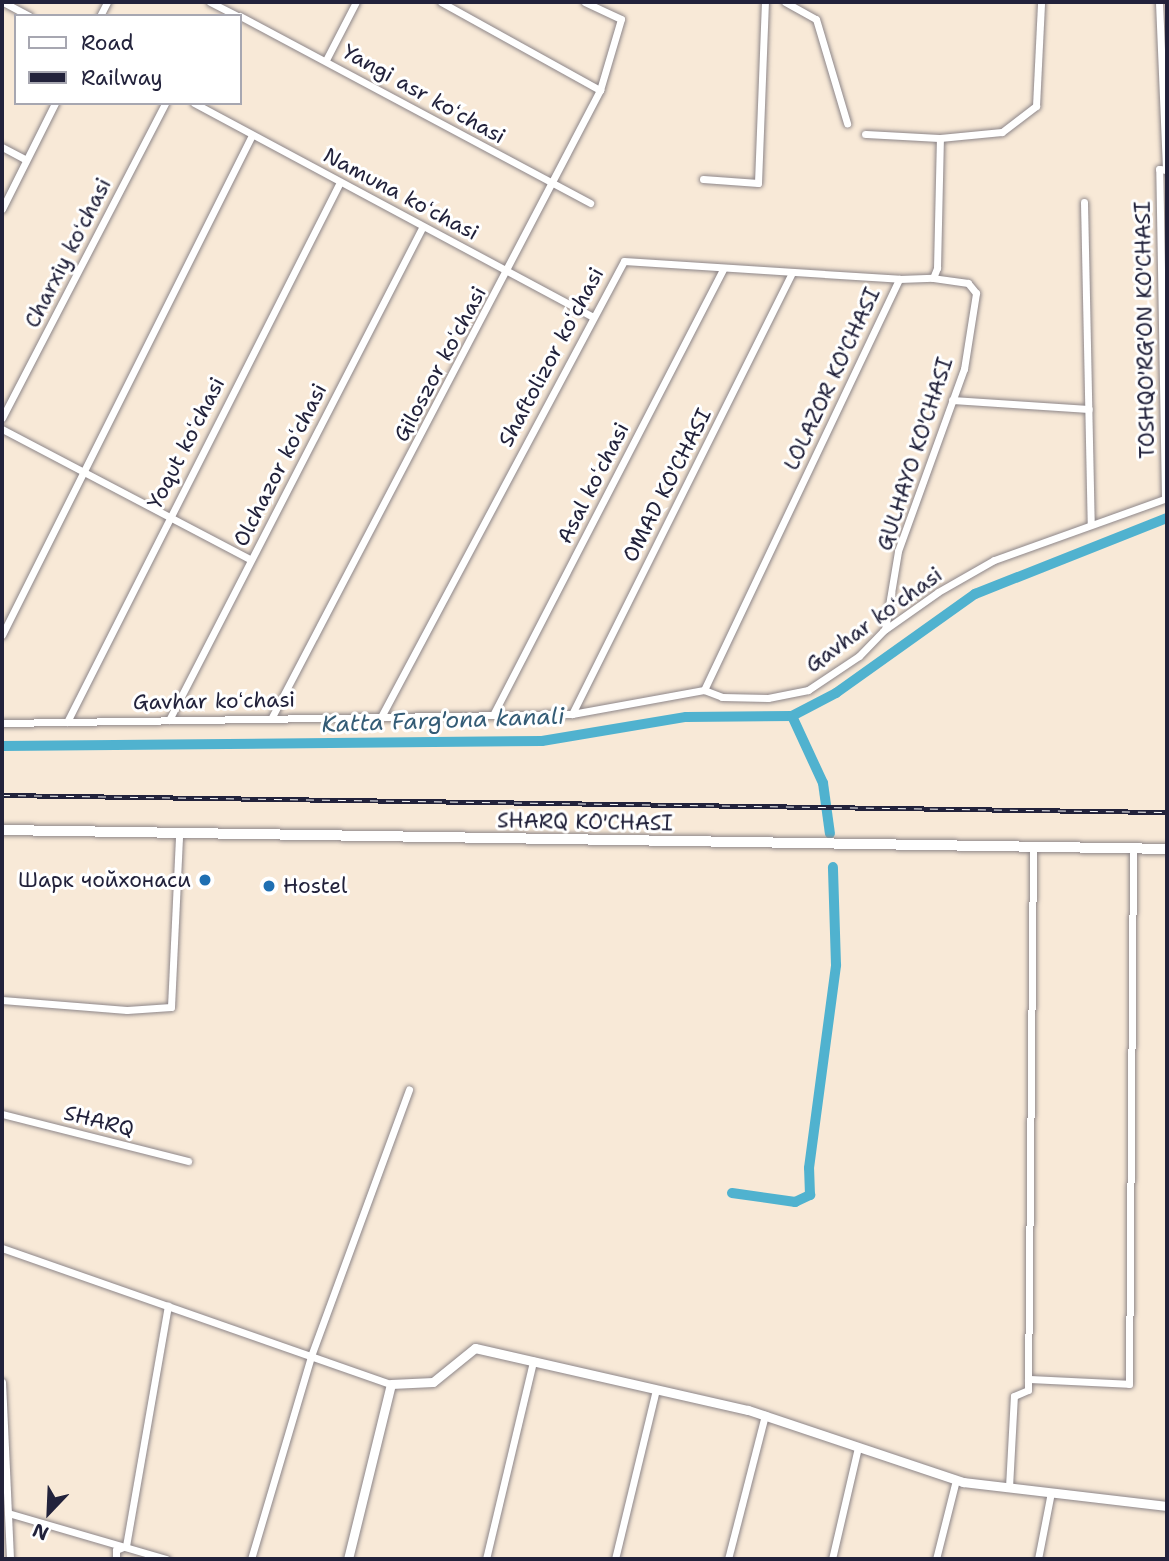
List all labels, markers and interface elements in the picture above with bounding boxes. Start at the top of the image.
legend [14,14,242,105]
text: Road [81,29,134,57]
street label: Yangi asr koʻchasi [338,39,510,149]
text: Railway [81,64,163,92]
street label: Namuna koʻchasi [319,142,483,246]
street label: Charxiy koʻchasi [19,174,117,332]
street label: TOSHQO'RG'ON KO'CHASI [1130,201,1160,459]
street label: Shaftolizor koʻchasi [493,263,609,451]
street label: Giloszor koʻchasi [388,282,492,446]
street label: LOLAZOR KO'CHASI [779,284,885,474]
street label: GULHAYO KO'CHASI [872,354,958,554]
street label: Yoqut koʻchasi [142,373,230,513]
street label: Olchazor koʻchasi [228,379,332,551]
street label: OMAD KO'CHASI [617,404,717,566]
street label: Asal koʻchasi [552,418,634,548]
street label: Gavhar koʻchasi [801,562,947,678]
street label: Gavhar koʻchasi [133,687,295,715]
water label: Katta Farg'ona kanali [321,702,565,738]
street label: SHARQ KO'CHASI [497,808,673,836]
place label: Шарк чойхонаси [18,867,191,893]
marker: Шарк чойхонаси [197,872,213,888]
place label: Hostel [283,873,347,899]
marker: Hostel [261,878,277,894]
street label: SHARQ [61,1100,137,1142]
north arrow [14,1477,84,1547]
text: N [29,1517,52,1546]

